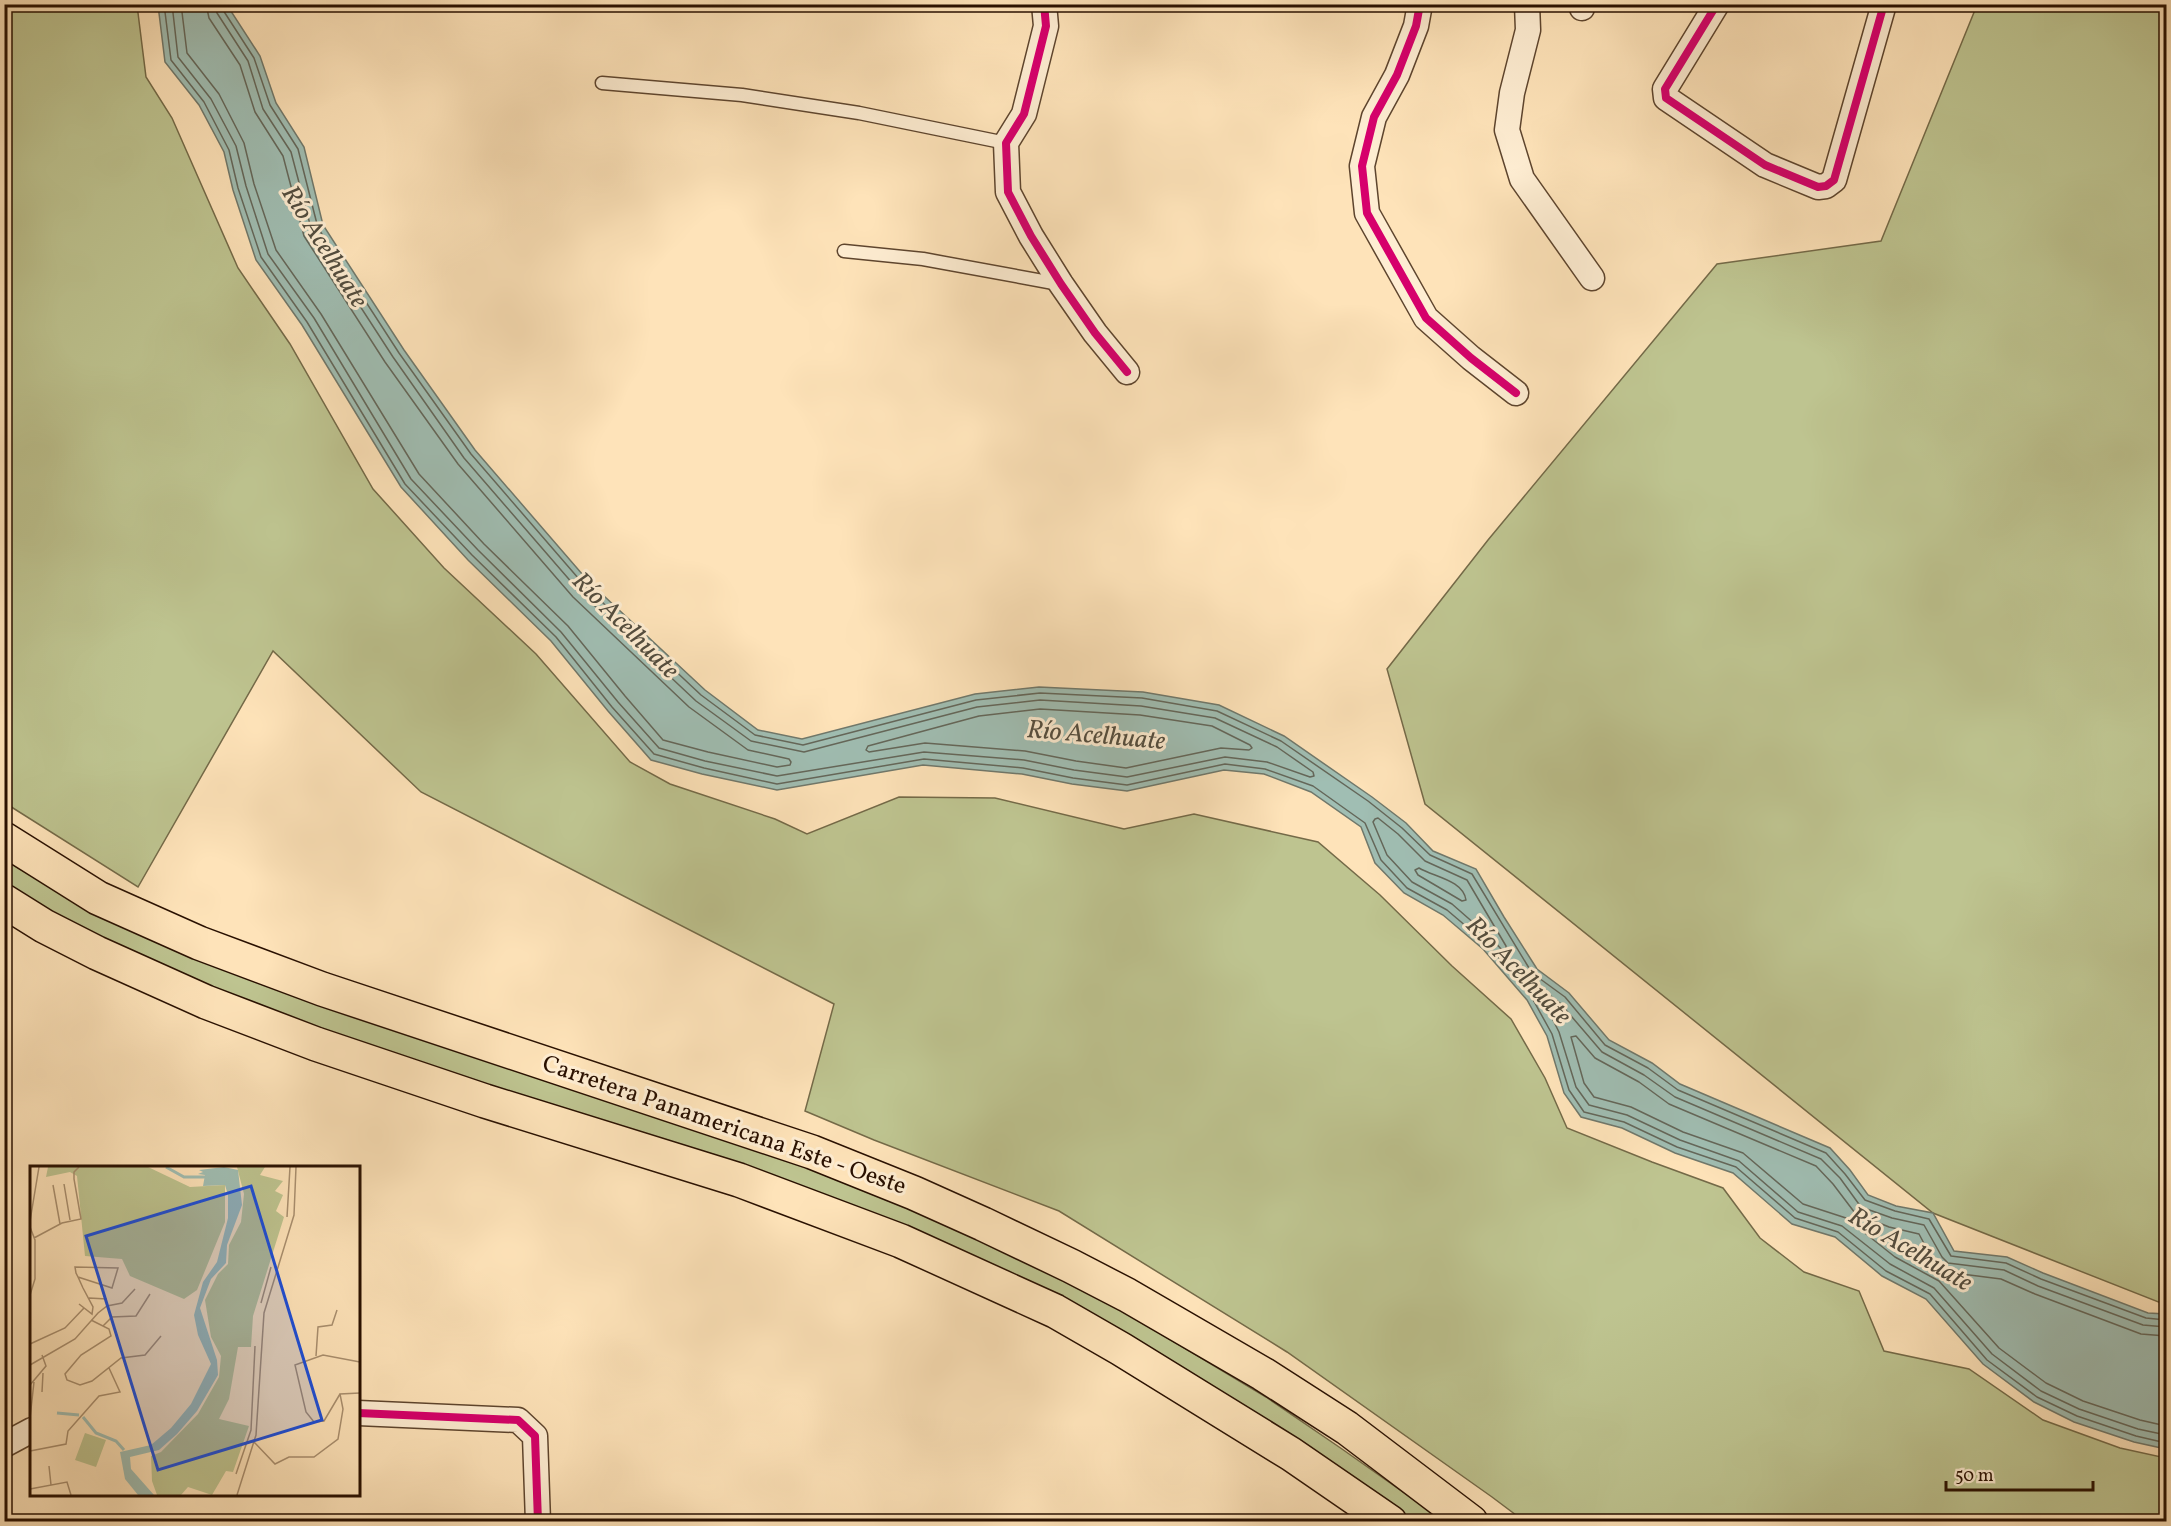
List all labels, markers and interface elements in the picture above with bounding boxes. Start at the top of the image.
water label: Río Acelhuate [272,179,376,316]
water label: Río Acelhuate [563,564,687,688]
water label: Río Acelhuate [1025,712,1167,760]
water label: Río Acelhuate [1457,909,1579,1034]
street label: Carretera Panamericana Este - Oeste [537,1048,911,1204]
inset map [30,1166,360,1496]
water label: Río Acelhuate [1841,1199,1979,1301]
scale bar [1946,1454,2093,1492]
text: 50 m [1955,1464,1994,1489]

